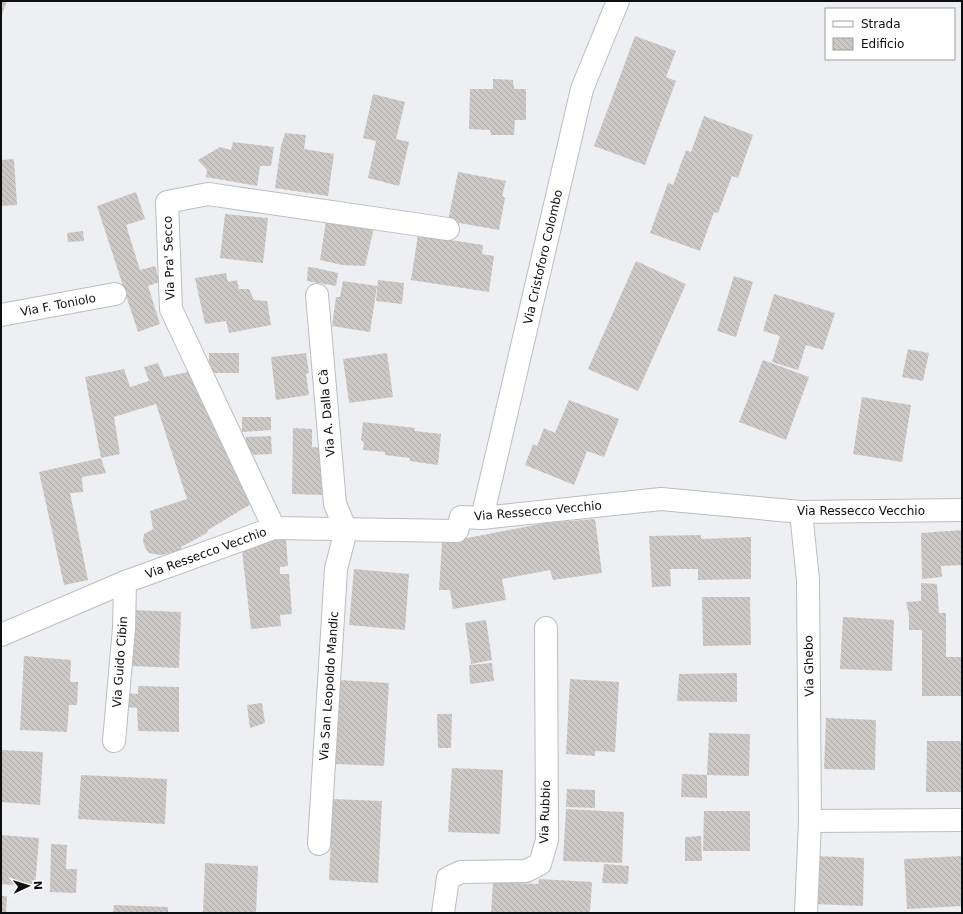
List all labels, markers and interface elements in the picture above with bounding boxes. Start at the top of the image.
legend [825,8,955,60]
text: Strada [861,17,901,31]
text: Edificio [861,37,904,51]
street label: Via Cristoforo Colombo [521,188,565,326]
street label: Via Pra' Secco [161,216,177,300]
street label: Via F. Toniolo [19,291,97,319]
street label: Via A. Dalla Cà [316,368,338,458]
street label: Via Ressecco Vecchio [474,498,602,524]
street label: Via Ressecco Vecchio [797,504,925,518]
street label: Via Ressecco Vecchio [143,525,269,581]
street label: Via San Leopoldo Mandic [317,611,341,761]
street label: Via Guido Cibin [110,616,130,708]
street label: Via Ghebo [801,635,817,697]
street label: Via Rubbio [537,780,553,844]
north arrow [8,866,48,906]
text: N [31,880,44,890]

